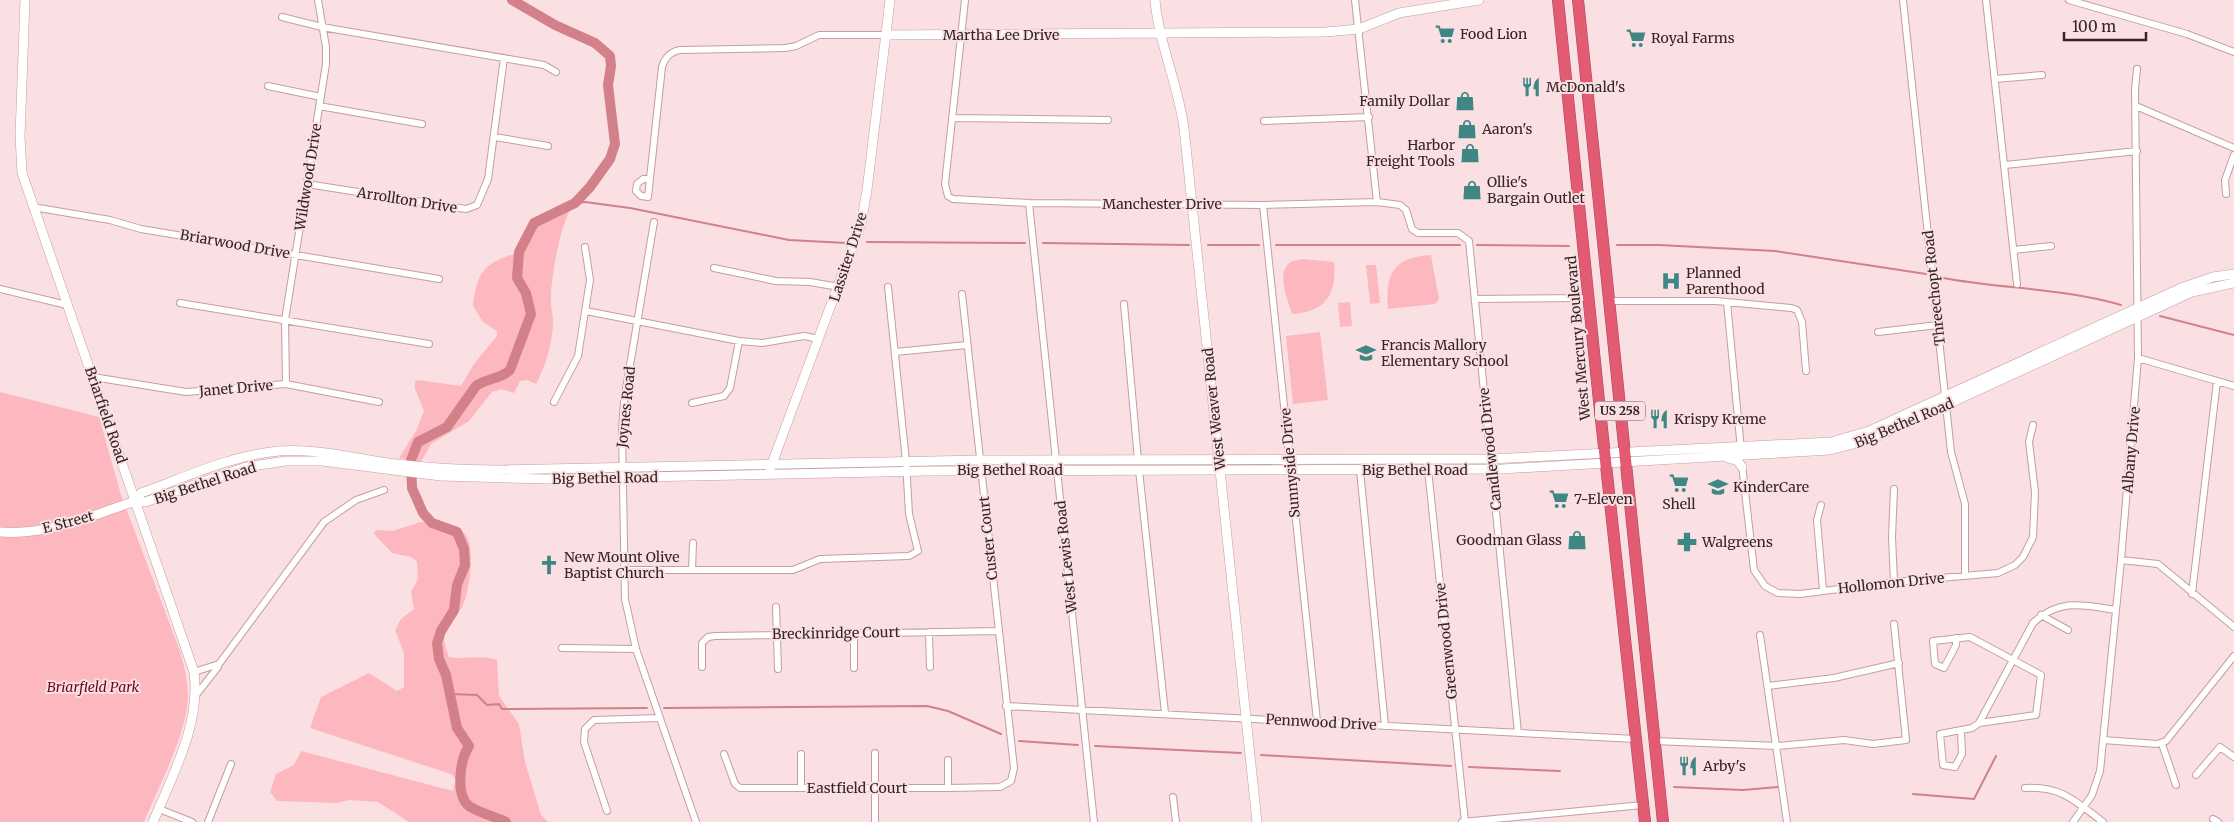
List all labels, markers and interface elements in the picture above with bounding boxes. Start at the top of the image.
scale bar [2064,10,2146,42]
text: 100 m [2072,17,2116,36]
supermarket icon: Food Lion [1434,23,1456,45]
place label: Food Lion [1460,25,1527,43]
street label: Martha Lee Drive [943,26,1059,44]
supermarket icon: Royal Farms [1625,27,1647,49]
place label: Royal Farms [1651,29,1735,47]
restaurant icon: McDonald's [1520,76,1542,98]
place label: McDonald's [1546,78,1625,96]
shop icon: Family Dollar [1454,90,1476,112]
place label: Family Dollar [1359,92,1450,110]
shop icon: Aaron's [1456,118,1478,140]
place label: Aaron's [1481,120,1532,138]
street label: Wildwood Drive [291,122,325,233]
place label: Harbor Freight Tools [1366,136,1455,170]
shop icon: Harbor Freight Tools [1459,142,1481,164]
place label: Ollie's Bargain Outlet [1487,173,1585,207]
shop icon: Ollie's Bargain Outlet [1461,179,1483,201]
street label: Arrollton Drive [355,183,458,217]
street label: Manchester Drive [1102,195,1222,213]
street label: Lassiter Drive [825,210,871,304]
street label: Briarwood Drive [179,225,291,263]
street label: Threechopt Road [1919,229,1949,346]
street label: West Mercury Boulevard [1562,254,1594,422]
place label: Planned Parenthood [1686,264,1765,298]
hospital icon: Planned Parenthood [1660,270,1682,292]
place label: Francis Mallory Elementary School [1381,336,1509,370]
school or university icon: Francis Mallory Elementary School [1355,342,1377,364]
street label: West Weaver Road [1199,346,1229,472]
street label: Briarfield Road [81,364,131,466]
street label: Joynes Road [613,365,639,450]
street label: Janet Drive [197,376,274,400]
street label: Candlewood Drive [1475,387,1505,511]
street label: Big Bethel Road [1852,394,1957,452]
road number: US 258 [1595,402,1645,421]
street label: Albany Drive [2118,406,2144,495]
street label: Sunnyside Drive [1276,407,1304,519]
restaurant icon: Krispy Kreme [1648,408,1670,430]
place label: Krispy Kreme [1674,410,1766,428]
street label: Big Bethel Road [152,458,259,508]
street label: Big Bethel Road [957,461,1064,479]
street label: Big Bethel Road [1362,461,1469,479]
street label: Big Bethel Road [552,468,659,488]
supermarket icon: Shell [1668,472,1690,494]
school or university icon: KinderCare [1707,476,1729,498]
place label: KinderCare [1733,478,1809,496]
supermarket icon: 7-Eleven [1548,488,1570,510]
place label: 7-Eleven [1574,490,1633,508]
street label: Custer Court [975,495,1001,581]
place label: Shell [1662,495,1696,513]
street label: West Lewis Road [1051,499,1081,615]
street label: E Street [40,506,96,537]
shop icon: Goodman Glass [1566,529,1588,551]
place label: Goodman Glass [1456,531,1562,549]
pharmacy icon: Walgreens [1676,531,1698,553]
place label: Walgreens [1701,533,1773,551]
place label: New Mount Olive Baptist Church [564,548,680,582]
church icon: New Mount Olive Baptist Church [538,554,560,576]
street label: Hollomon Drive [1837,568,1945,598]
street label: Greenwood Drive [1431,582,1461,700]
street label: Breckinridge Court [772,623,901,643]
park label: Briarfield Park [47,678,140,696]
street label: Pennwood Drive [1265,710,1377,734]
restaurant icon: Arby's [1677,755,1699,777]
place label: Arby's [1702,757,1746,775]
street label: Eastfield Court [807,779,908,797]

